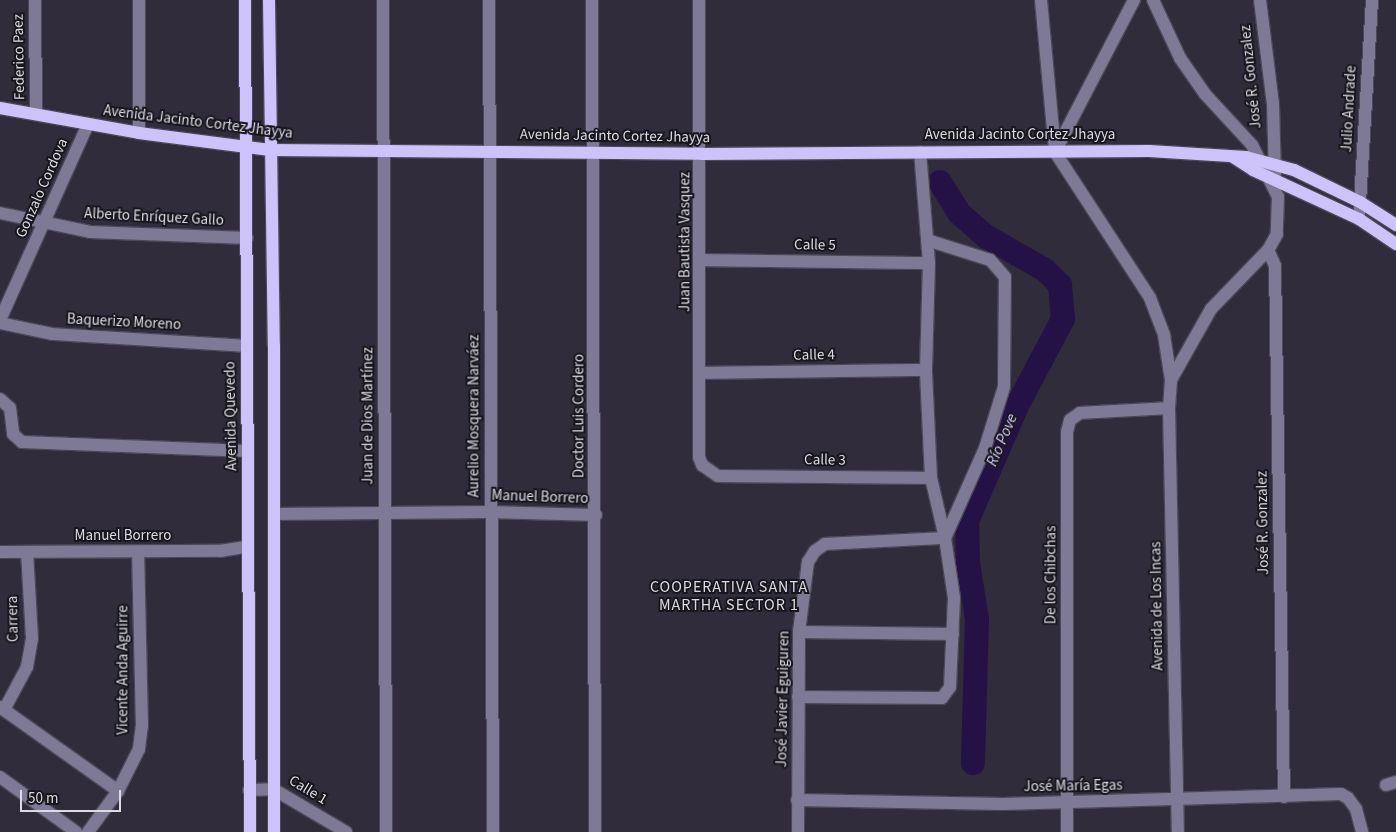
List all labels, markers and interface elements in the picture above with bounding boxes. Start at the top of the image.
street label: Federico Paez [9,14,29,100]
street label: José R. Gonzalez [1237,24,1265,130]
street label: Julio Andrade [1338,65,1360,153]
street label: Avenida Jacinto Cortez Jhayya [102,101,294,143]
street label: Avenida Jacinto Cortez Jhayya [520,125,710,147]
street label: Avenida Jacinto Cortez Jhayya [925,126,1115,144]
street label: Gonzalo Cordova [12,136,72,240]
street label: Juan Bautista Vasquez [676,172,694,312]
street label: Alberto Enríquez Gallo [84,204,224,230]
street label: Calle 5 [794,236,836,254]
street label: Baquerizo Moreno [66,310,182,334]
street label: Aurelio Mosquera Narváez [465,335,483,497]
street label: Calle 4 [793,346,835,364]
street label: Juan de Dios Martínez [359,347,377,485]
street label: Doctor Luis Cordero [570,354,588,478]
street label: Avenida Quevedo [221,361,241,471]
water label: Río Pove [982,411,1022,469]
street label: Calle 3 [804,451,846,469]
street label: José R. Gonzalez [1253,471,1273,575]
street label: Manuel Borrero [491,486,589,508]
street label: De los Chibchas [1042,526,1060,624]
street label: Manuel Borrero [75,527,171,545]
street label: Avenida de Los Incas [1147,541,1167,671]
district label: COOPERATIVA SANTA MARTHA SECTOR 1 [648,577,810,615]
street label: Carrera [4,596,22,642]
street label: Vicente Anda Aguirre [114,605,132,735]
street label: José Javier Eguiguren [773,630,793,768]
street label: Calle 1 [286,772,330,808]
street label: José María Egas [1023,776,1123,796]
scale bar [22,780,124,812]
text: 50 m [28,788,58,809]

